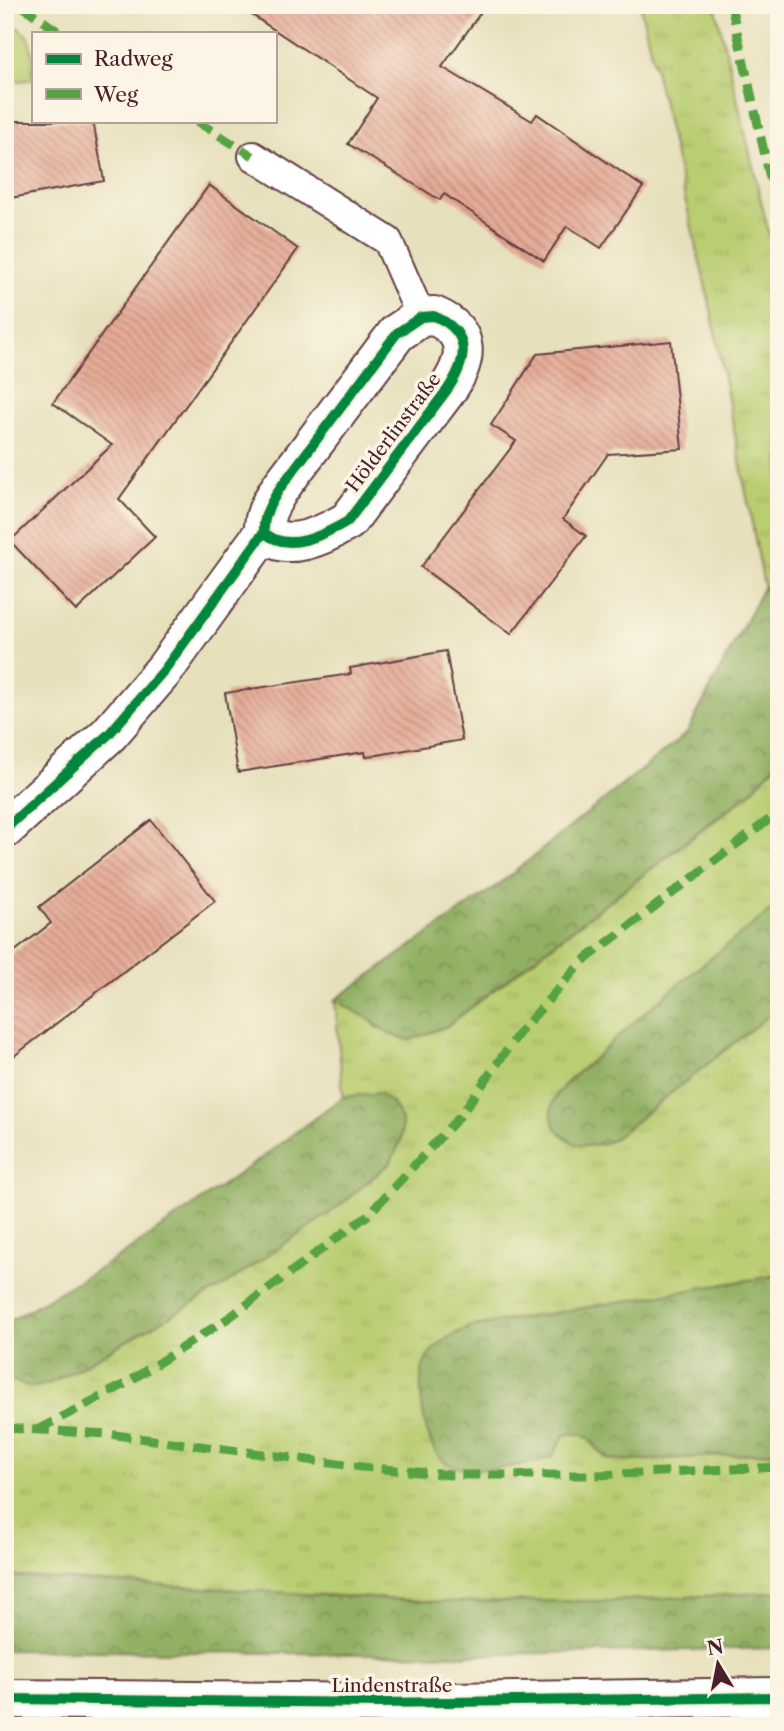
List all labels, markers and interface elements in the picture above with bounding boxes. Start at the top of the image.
legend [32,32,276,122]
text: Radweg [94,46,174,71]
text: Weg [93,82,139,107]
street label: Hölderlinstraße [341,368,446,496]
north arrow [682,1630,752,1700]
text: N [705,1635,725,1661]
street label: Lindenstraße [332,1674,452,1697]

